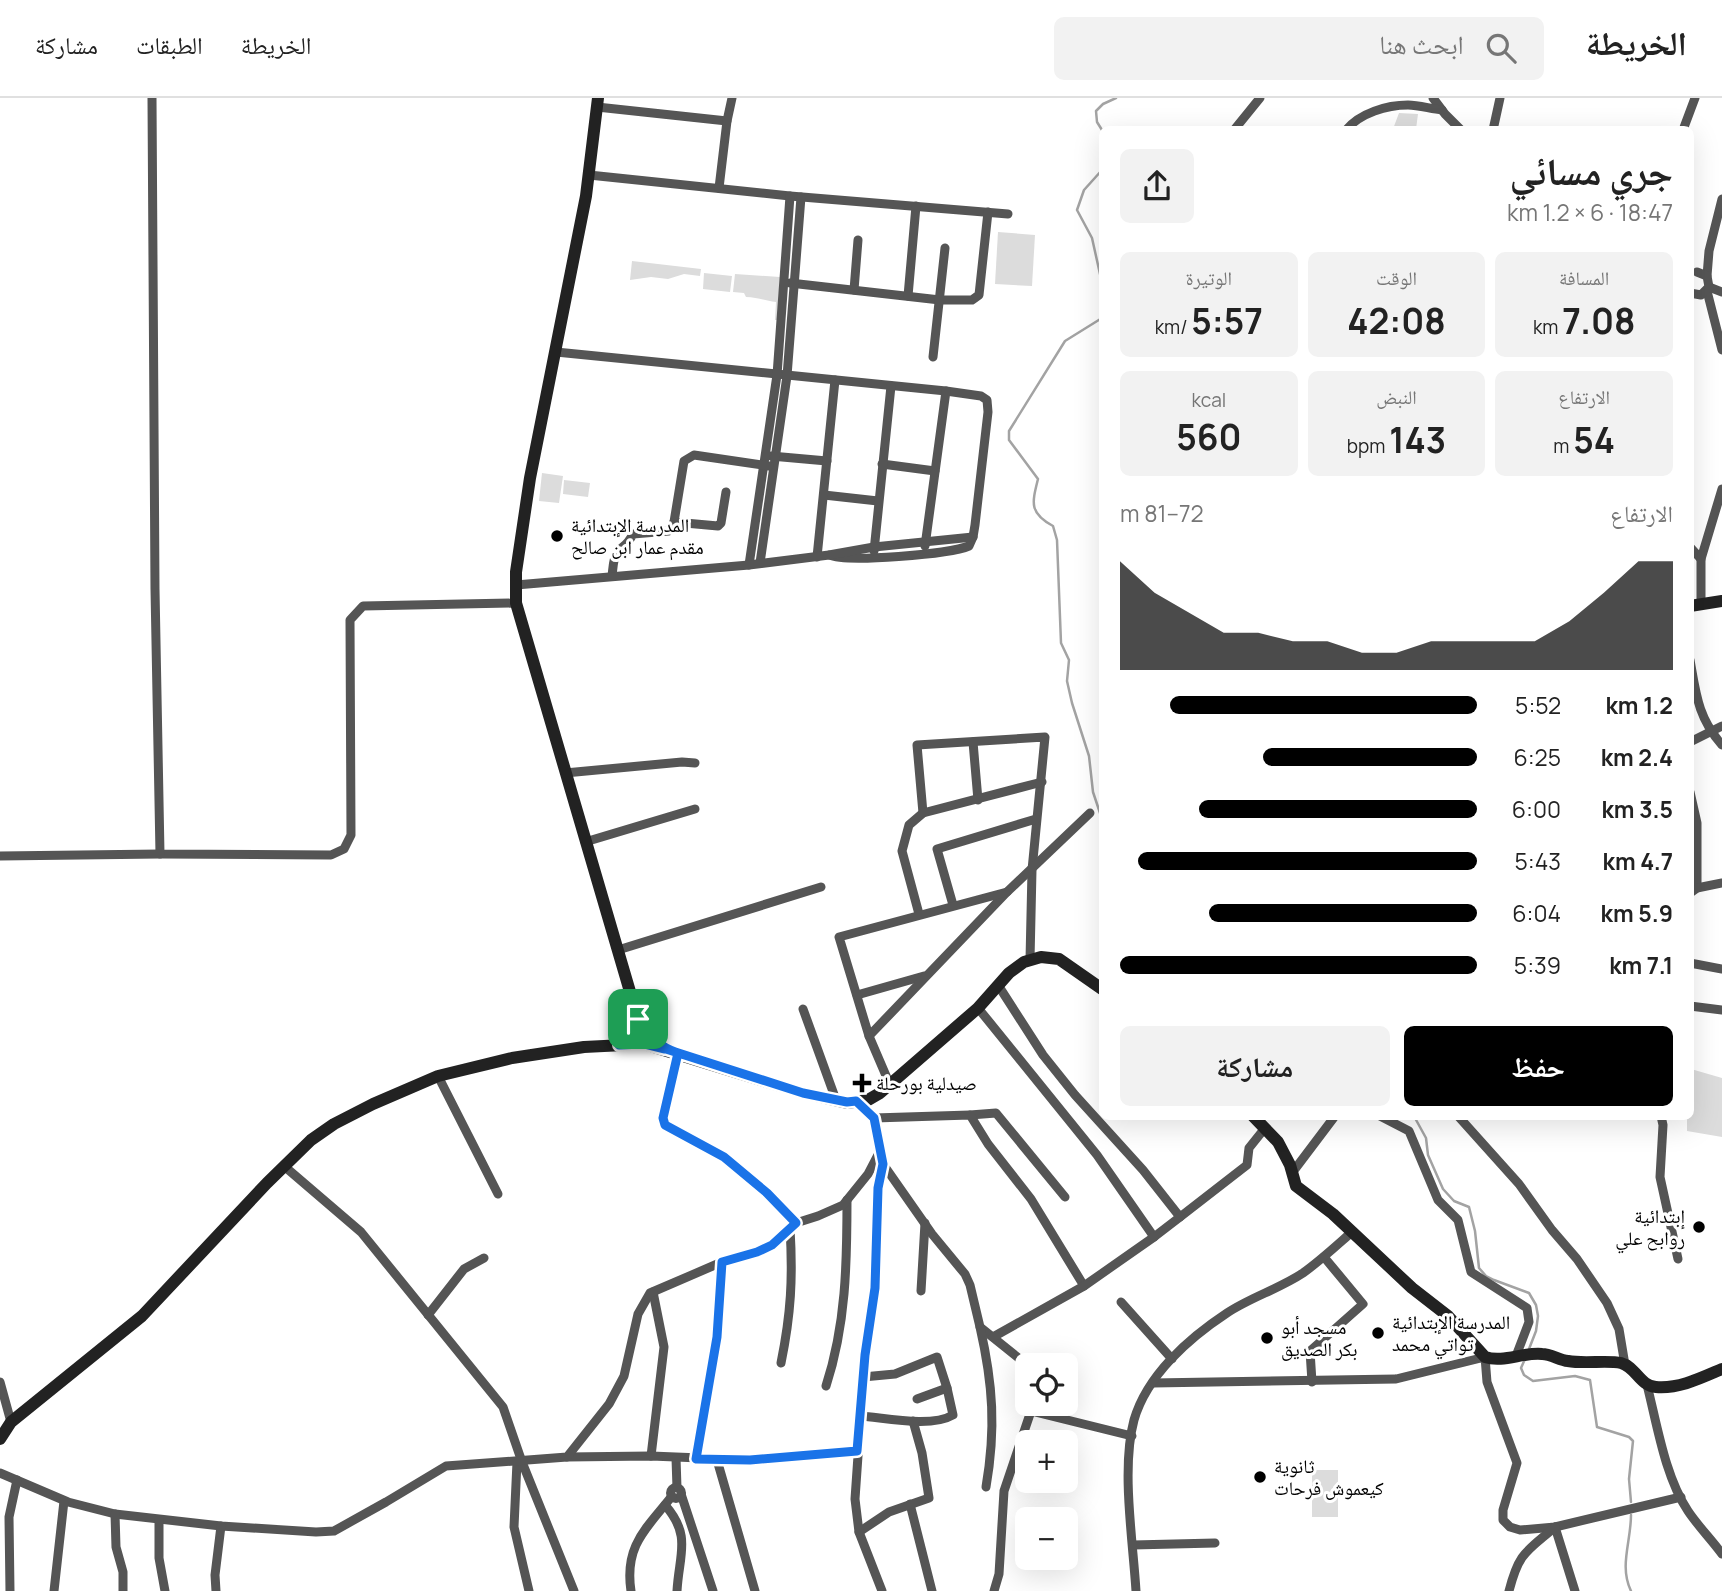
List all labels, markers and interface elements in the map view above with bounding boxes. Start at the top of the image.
search box [1054,17,1544,80]
text: الخريطة [1586,20,1687,65]
text: ابحث هنا [1379,26,1464,62]
text: مشاركة [35,28,98,61]
text: الطبقات [136,28,203,61]
text: الخريطة [241,28,311,61]
icon: search [1482,29,1520,67]
text: جري مسائي [1509,144,1673,196]
button: share [1120,149,1194,223]
text: 18:47 · 6 × 1.2 km [1507,196,1673,228]
text: الوتيرة [1186,265,1232,291]
text: الوقت [1376,265,1417,291]
text: المسافة [1559,265,1609,291]
text: 5:57 [1191,297,1263,345]
text: 42:08 [1347,297,1446,345]
text: 7.08 [1562,297,1635,345]
text: /km [1155,314,1191,340]
text: km [1533,314,1562,340]
text: النبض [1376,384,1417,410]
text: الارتفاع [1558,384,1610,410]
text: kcal [1191,387,1226,413]
text: 560 [1176,413,1241,461]
text: 143 [1389,416,1446,464]
text: 54 [1573,416,1615,464]
text: bpm [1347,433,1389,459]
text: m [1553,433,1573,459]
text: 72–81 m [1120,497,1204,529]
text: الارتفاع [1610,497,1673,529]
place label: المدرسة الإبتدائية مقدم عمار ابن صالح [571,512,704,561]
marker: المدرسة الإبتدائية مقدم عمار ابن صالح [549,528,565,544]
text: 5:52 [1515,689,1561,721]
text: 1.2 km [1605,689,1673,721]
text: 6:25 [1513,741,1561,773]
text: 2.4 km [1601,741,1673,773]
text: 6:00 [1512,793,1561,825]
text: 3.5 km [1601,793,1673,825]
text: 5:43 [1515,845,1561,877]
text: 4.7 km [1603,845,1673,877]
text: 6:04 [1512,897,1561,929]
text: 5.9 km [1601,897,1673,929]
text: 5:39 [1514,949,1561,981]
text: 7.1 km [1609,949,1673,981]
pin [608,989,668,1049]
icon: arrive [619,1000,657,1038]
button: مشاركة [1120,1026,1390,1106]
button: حفظ [1404,1026,1673,1106]
place label: صيدلية بورحلة [876,1070,977,1096]
marker: صيدلية بورحلة [854,1075,870,1091]
place label: إبتدائية روابح علي [1615,1203,1685,1254]
marker: إبتدائية روابح علي [1691,1219,1707,1235]
place label: المدرسة الإبتدائية تواتي محمد [1392,1309,1510,1360]
place label: مسجد أبو بكر الصديق [1281,1314,1357,1362]
marker: المدرسة الإبتدائية تواتي محمد [1370,1325,1386,1341]
marker: مسجد أبو بكر الصديق [1259,1330,1275,1346]
map controls [1015,1353,1078,1570]
button: locate [1015,1353,1078,1416]
button: + [1015,1430,1078,1493]
place label: ثانوية كيعموش فرحات [1274,1453,1384,1501]
marker: ثانوية كيعموش فرحات [1252,1469,1268,1485]
button: − [1015,1507,1078,1570]

